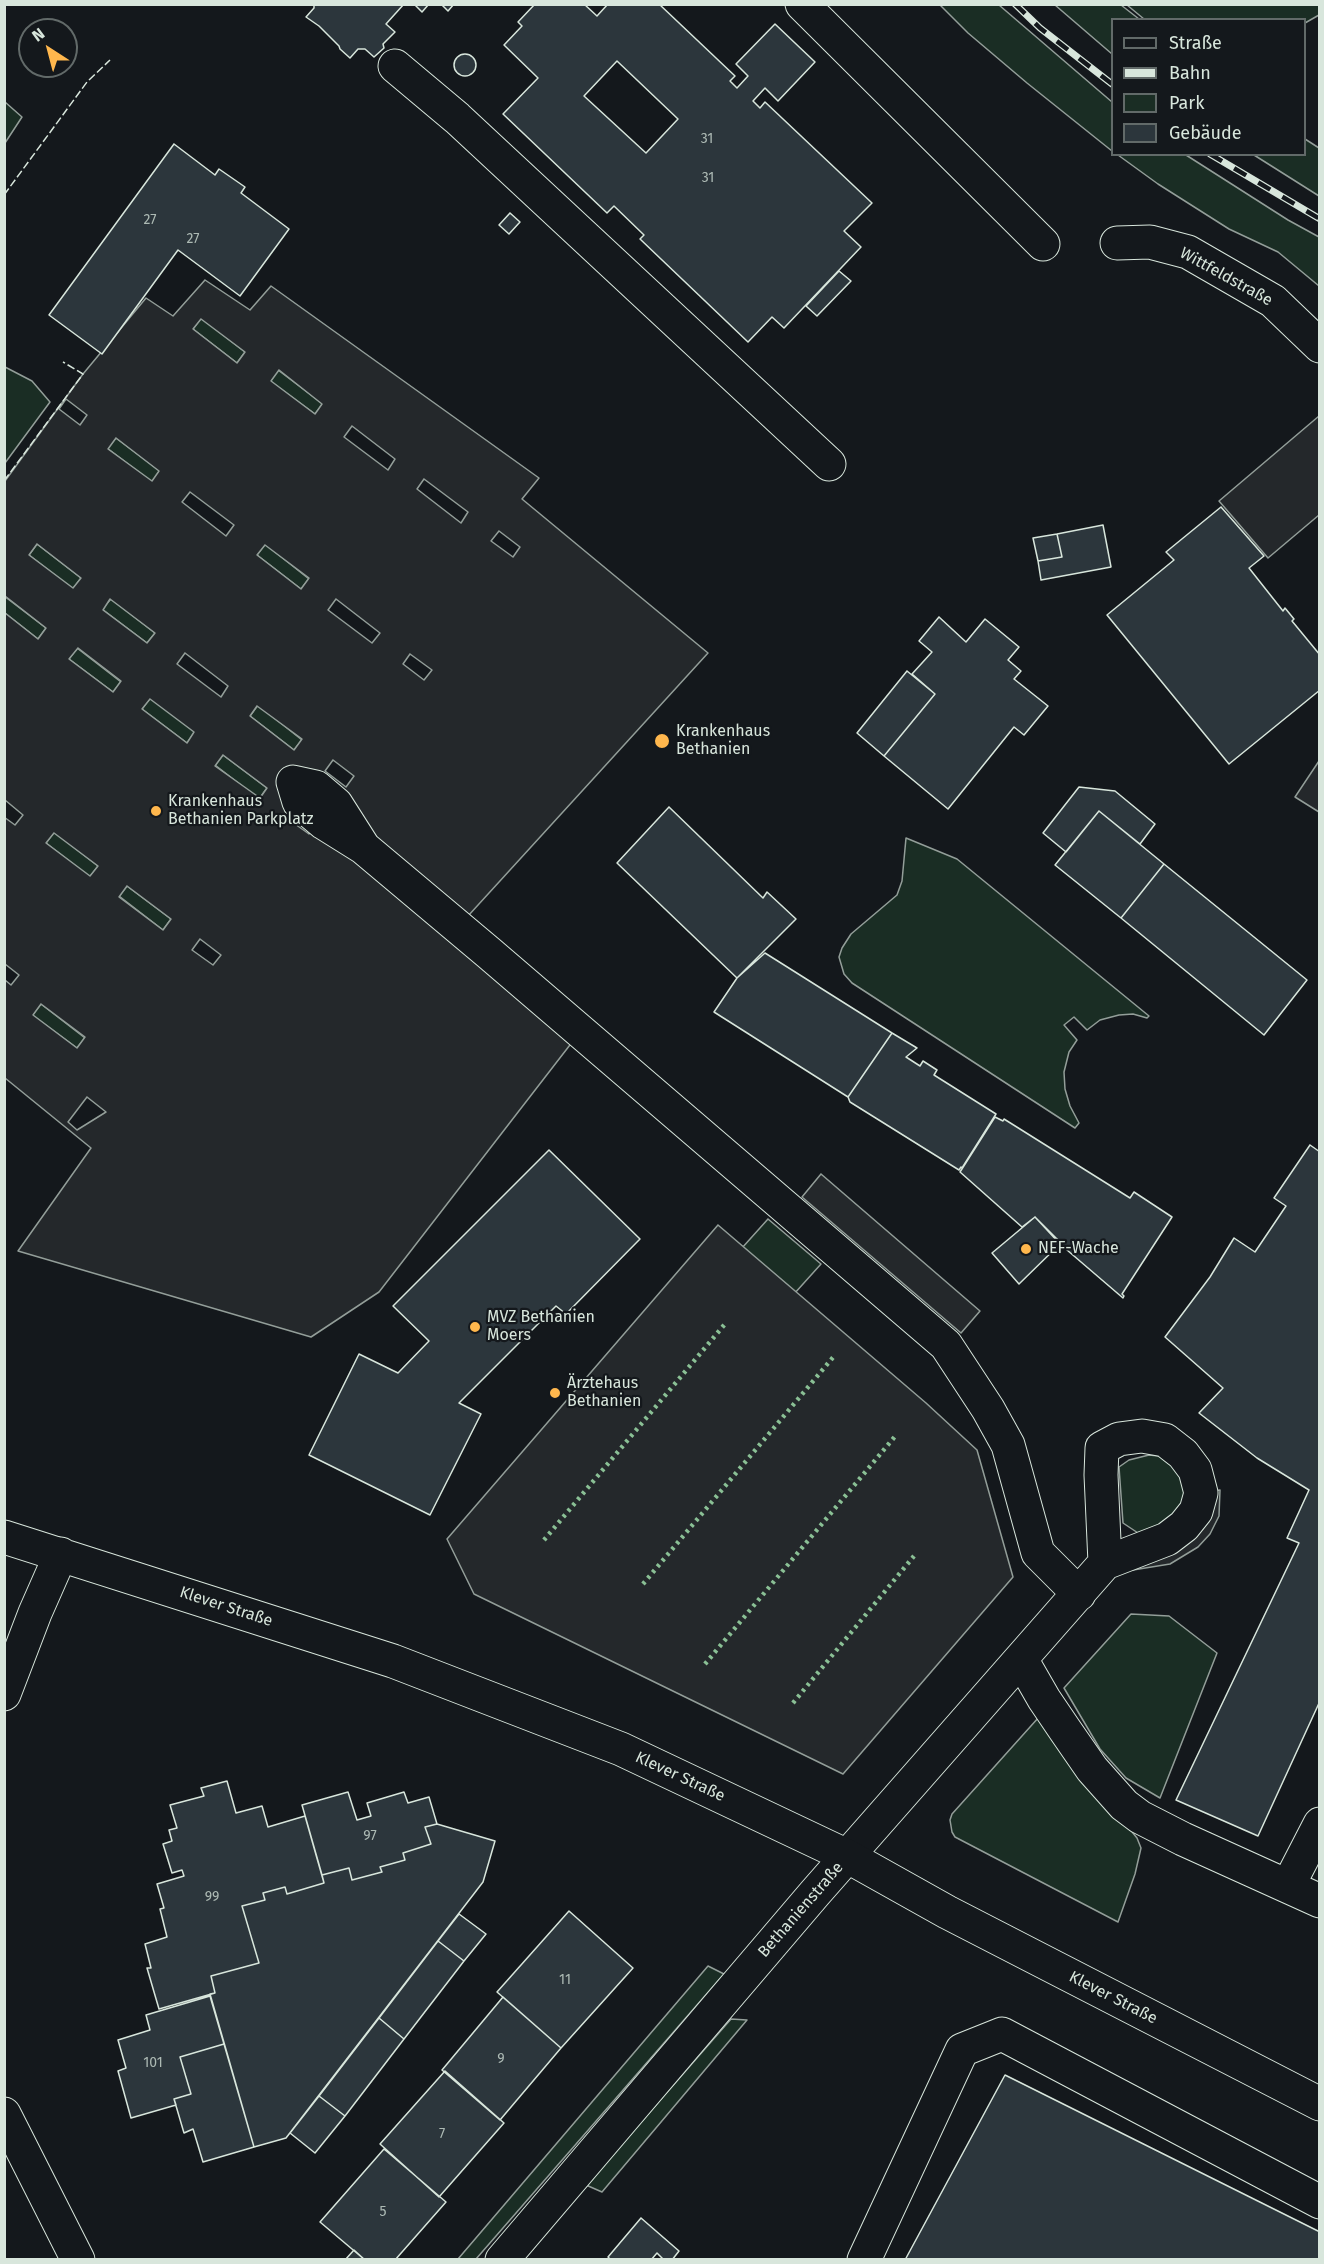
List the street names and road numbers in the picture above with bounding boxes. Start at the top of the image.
street label: Wittfeldstraße [1176,244,1276,310]
street label: Klever Straße [177,1583,275,1631]
street label: Klever Straße [632,1748,728,1806]
street label: Bethanienstraße [754,1858,848,1962]
street label: Klever Straße [1066,1968,1160,2028]

